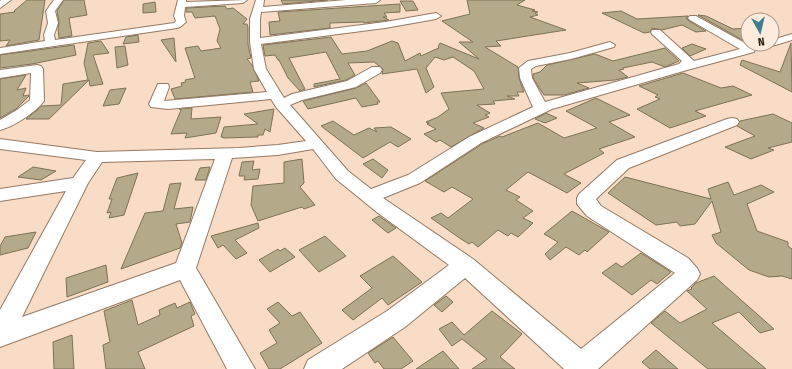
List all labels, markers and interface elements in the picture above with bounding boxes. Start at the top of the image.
north arrow [740,12,780,52]
text: N [757,35,765,48]

